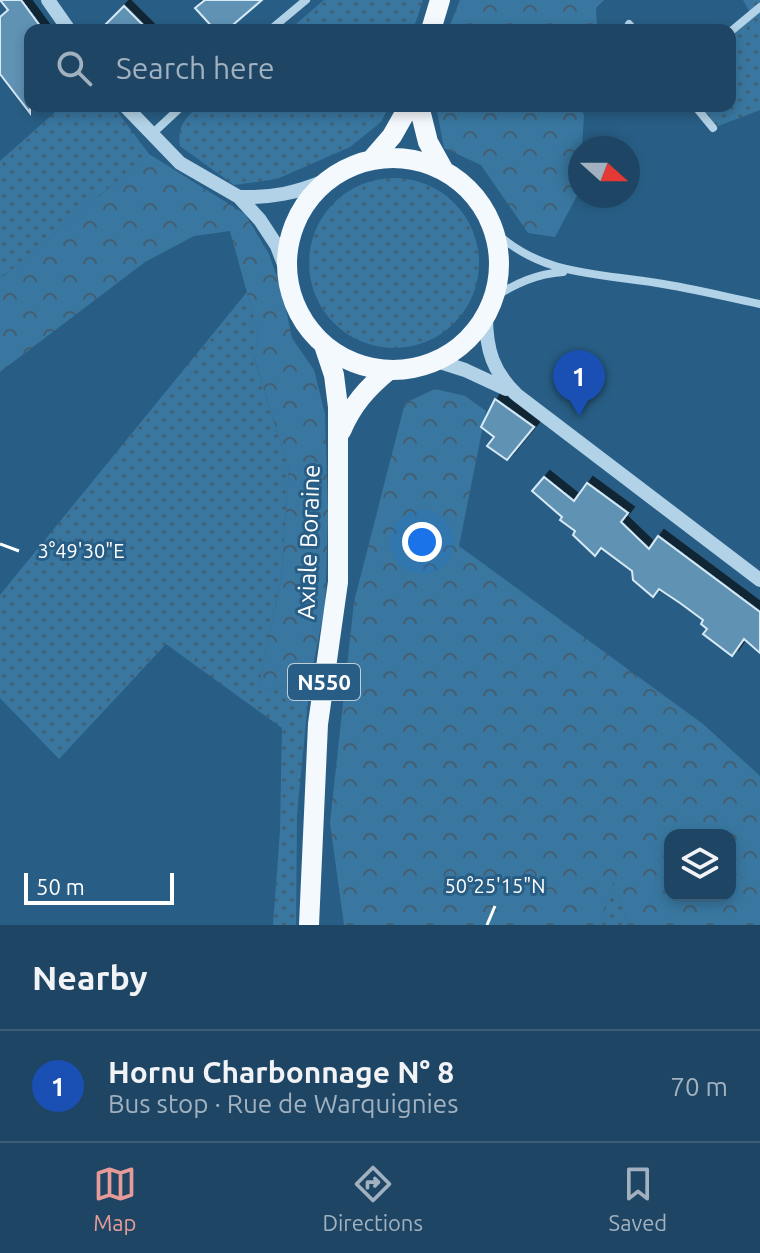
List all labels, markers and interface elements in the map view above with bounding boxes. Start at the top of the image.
search box [24,24,736,112]
icon: search [52,46,96,90]
text: Search here [116,51,275,85]
north arrow [568,136,640,208]
pin: 1 [553,350,605,416]
street label: Axiale Boraine [292,464,325,620]
your location [402,522,442,562]
text: 3°49'30"E [38,539,124,562]
road number: N550 [288,664,360,700]
map controls [664,829,736,901]
button: layers [664,829,736,901]
scale bar [24,869,174,905]
text: 50 m [36,874,85,899]
text: 50°25'15"N [444,874,546,897]
text: Nearby [32,958,147,996]
text: Hornu Charbonnage N° 8 [108,1055,454,1089]
text: 1 [51,1072,65,1101]
text: 70 m [670,1072,728,1101]
text: Bus stop · Rue de Warquignies [108,1089,458,1118]
tab: Map [93,1162,137,1235]
tab: Directions [322,1162,423,1235]
tab: Saved [609,1162,667,1235]

